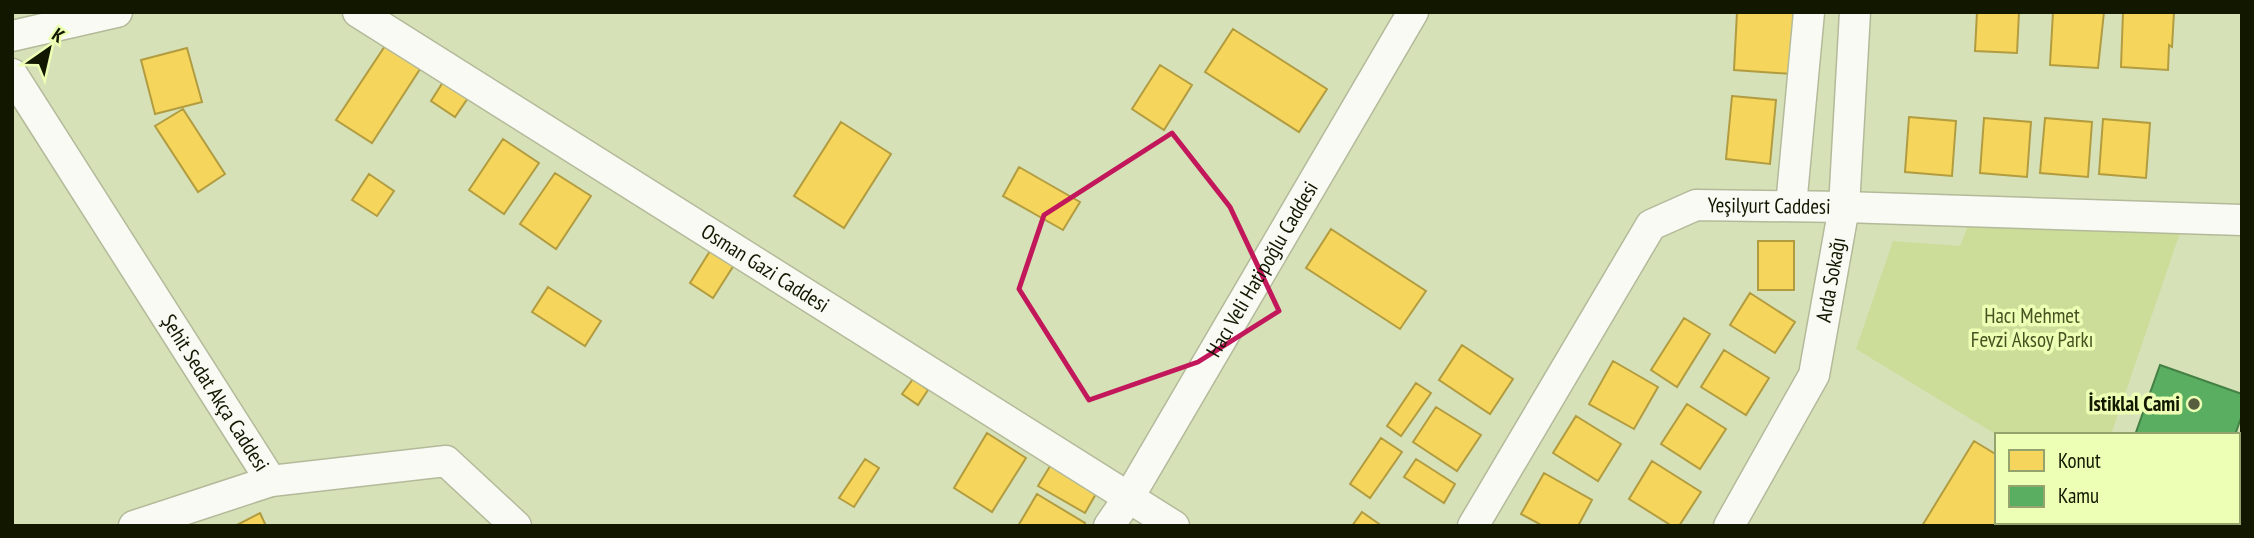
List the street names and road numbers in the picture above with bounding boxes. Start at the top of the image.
street label: Hacı Veli Hatipoğlu Caddesi [1200,176,1324,362]
street label: Yeşilyurt Caddesi [1707,191,1831,220]
street label: Osman Gazi Caddesi [696,218,834,318]
street label: Arda Sokağı [1810,235,1851,324]
street label: Şehit Sedat Akça Caddesi [155,309,275,476]

